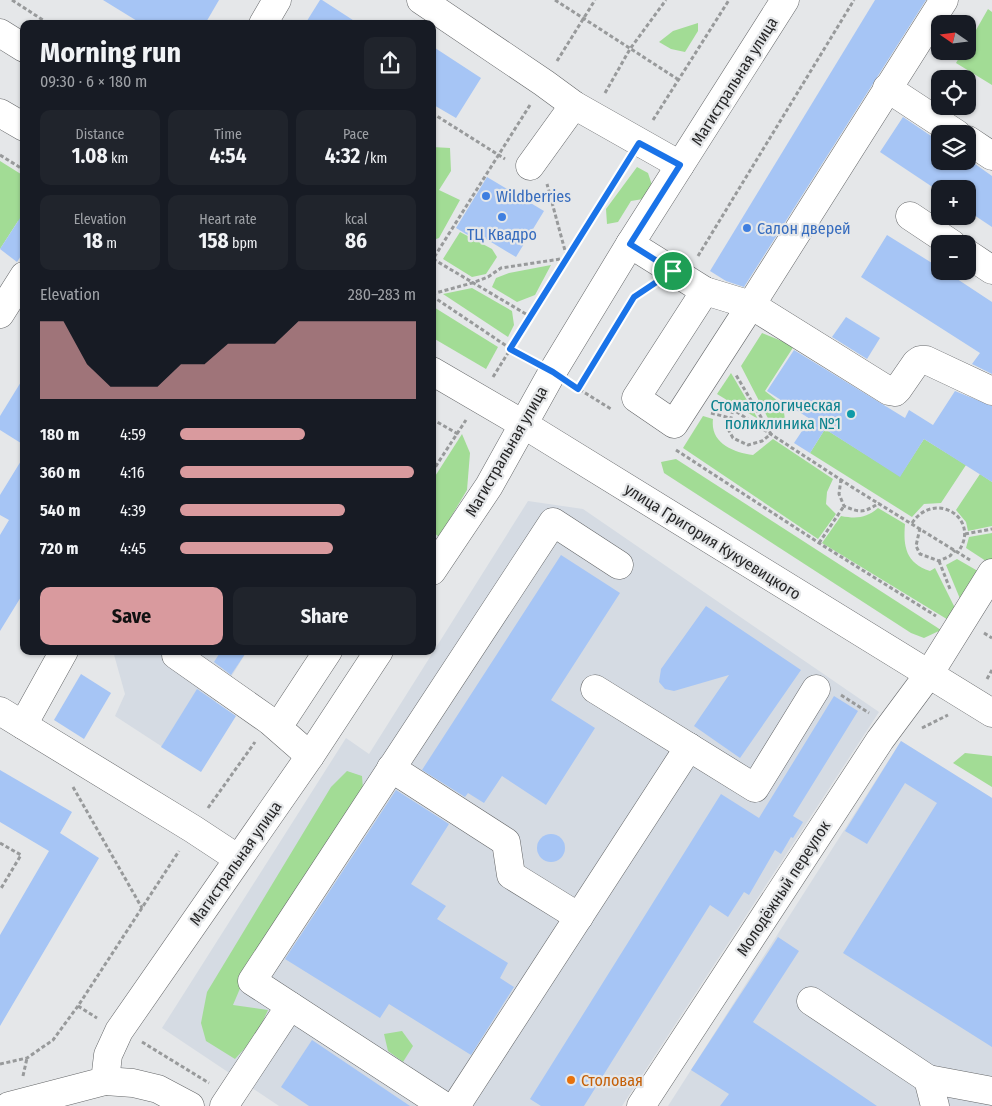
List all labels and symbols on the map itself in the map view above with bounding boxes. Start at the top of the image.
street label: Магистральная улица [687,14,782,149]
north arrow [931,15,976,60]
place label: Wildberries [496,187,571,206]
marker: Wildberries [480,190,492,202]
marker: ТЦ Квадро [496,211,508,223]
place label: Салон дверей [757,219,851,238]
marker: Салон дверей [741,222,753,234]
place label: ТЦ Квадро [467,225,537,244]
pin [652,250,694,292]
street label: Магистральная улица [461,383,552,520]
place label: Стоматологическая поликлиника №1 [710,396,841,433]
marker: Стоматологическая поликлиника №1 [845,408,857,420]
street label: улица Григория Кукуевицкого [621,479,804,604]
street label: Магистральная улица [185,797,286,929]
street label: Молодёжный переулок [733,817,835,959]
place label: Столовая [581,1071,643,1090]
marker: Столовая [565,1074,577,1086]

